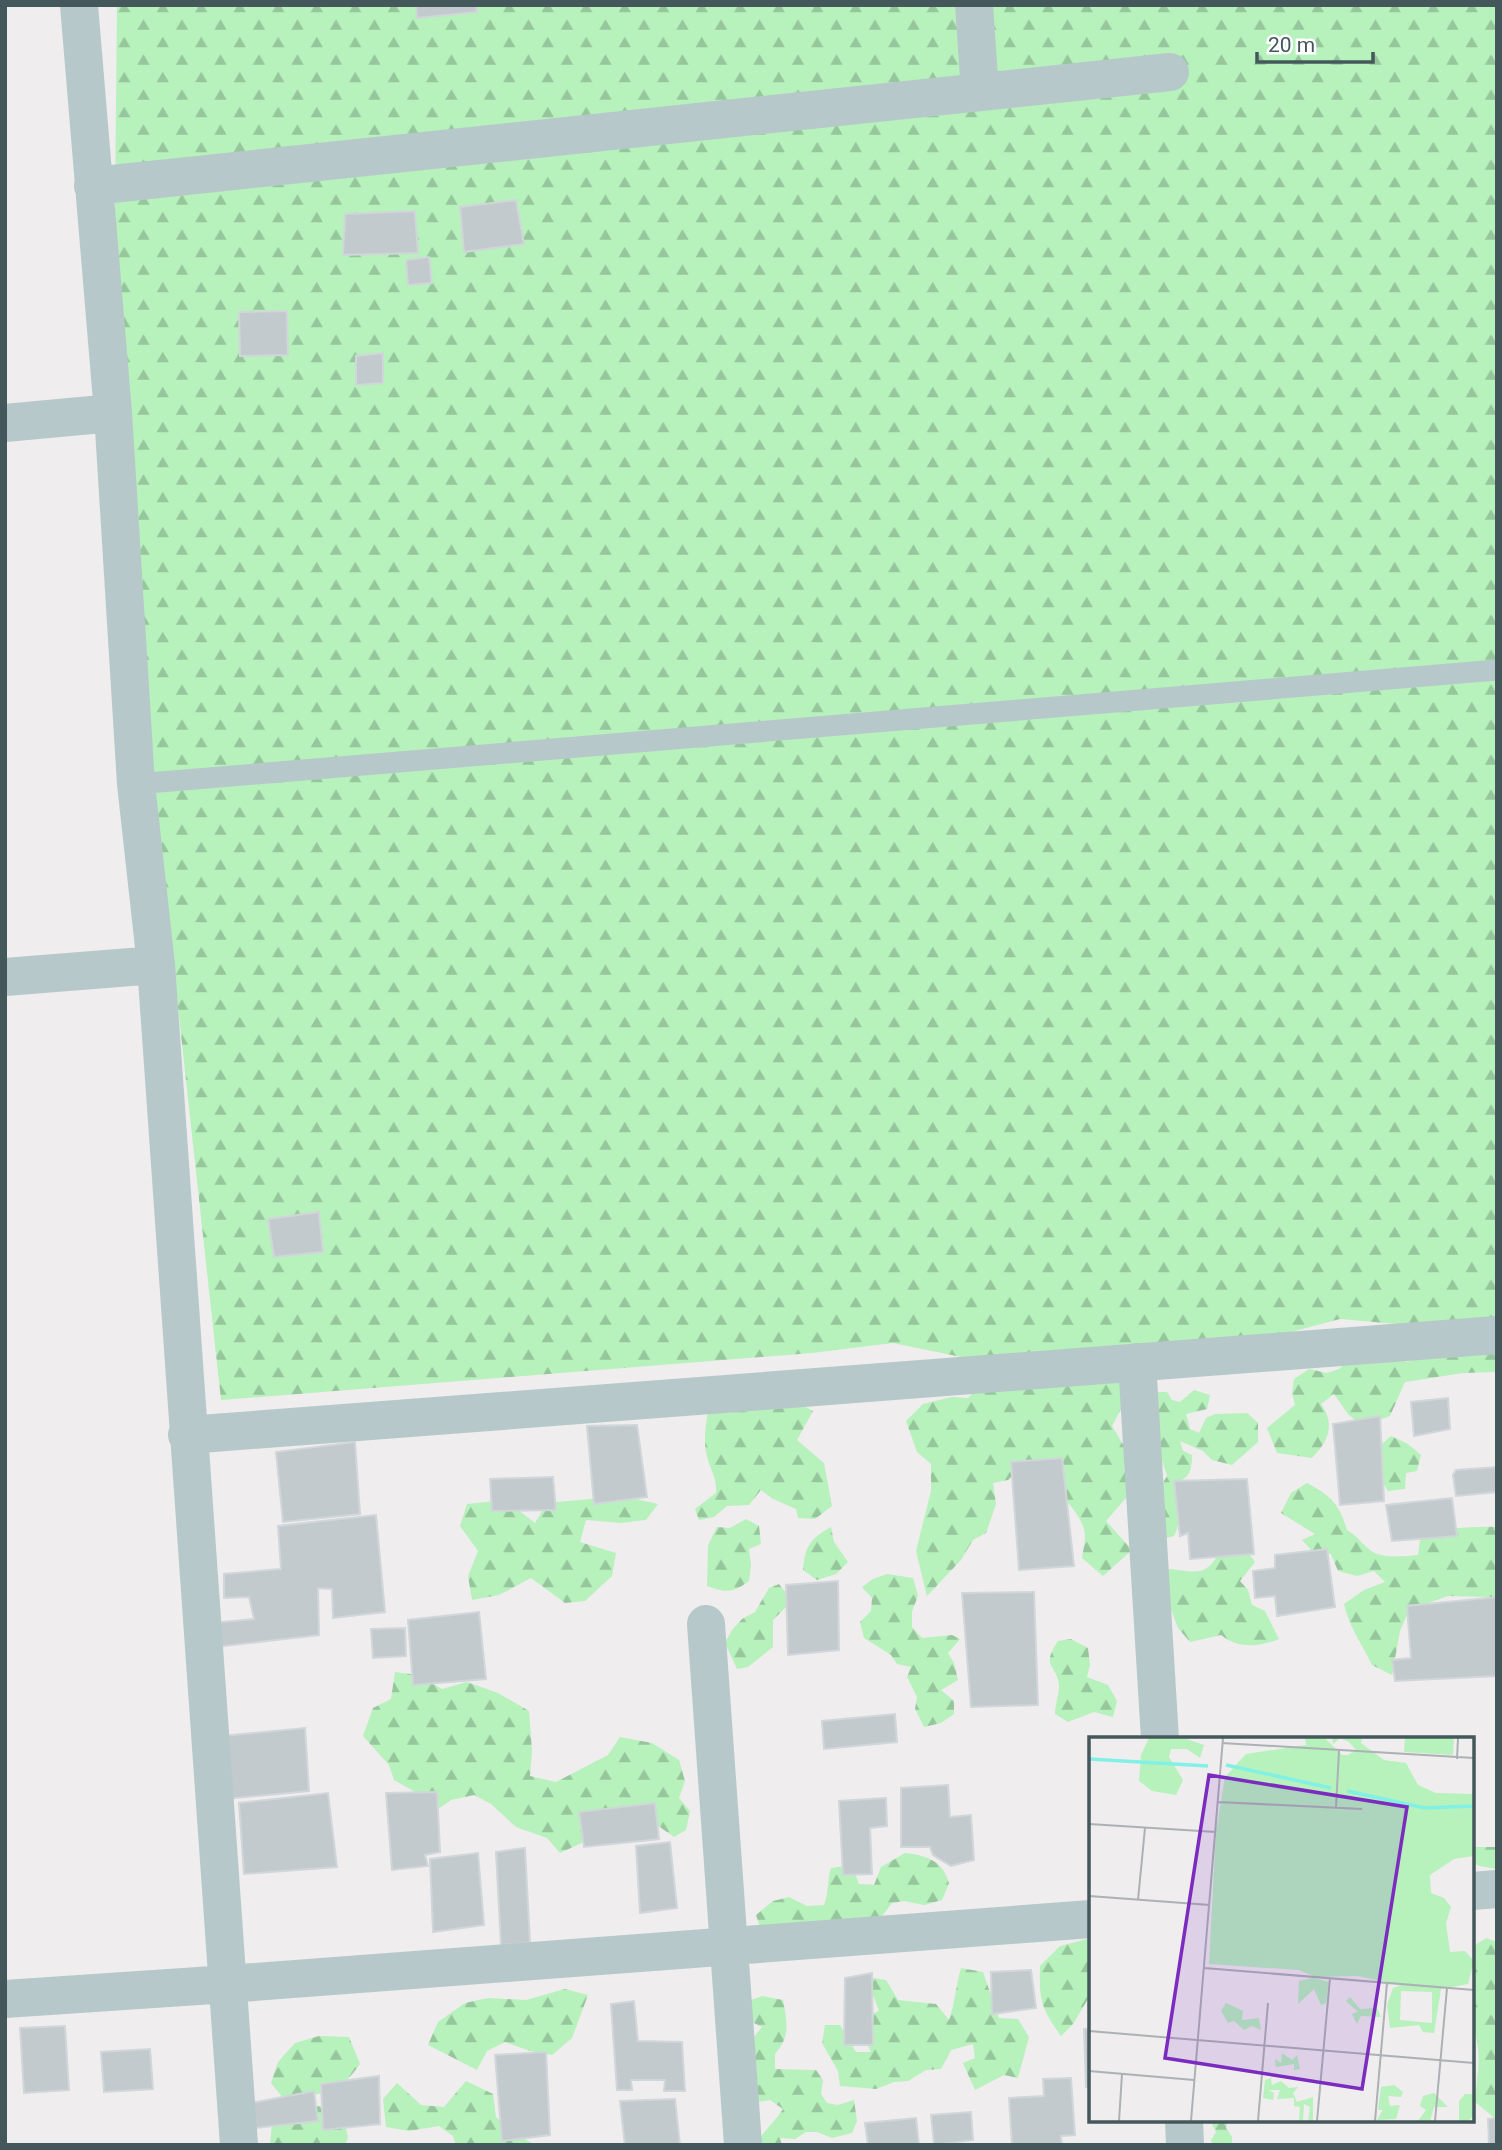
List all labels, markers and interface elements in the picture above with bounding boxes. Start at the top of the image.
scale bar [1257,21,1372,65]
text: 20 m [1268,33,1315,57]
inset map [1089,1737,1474,2122]

